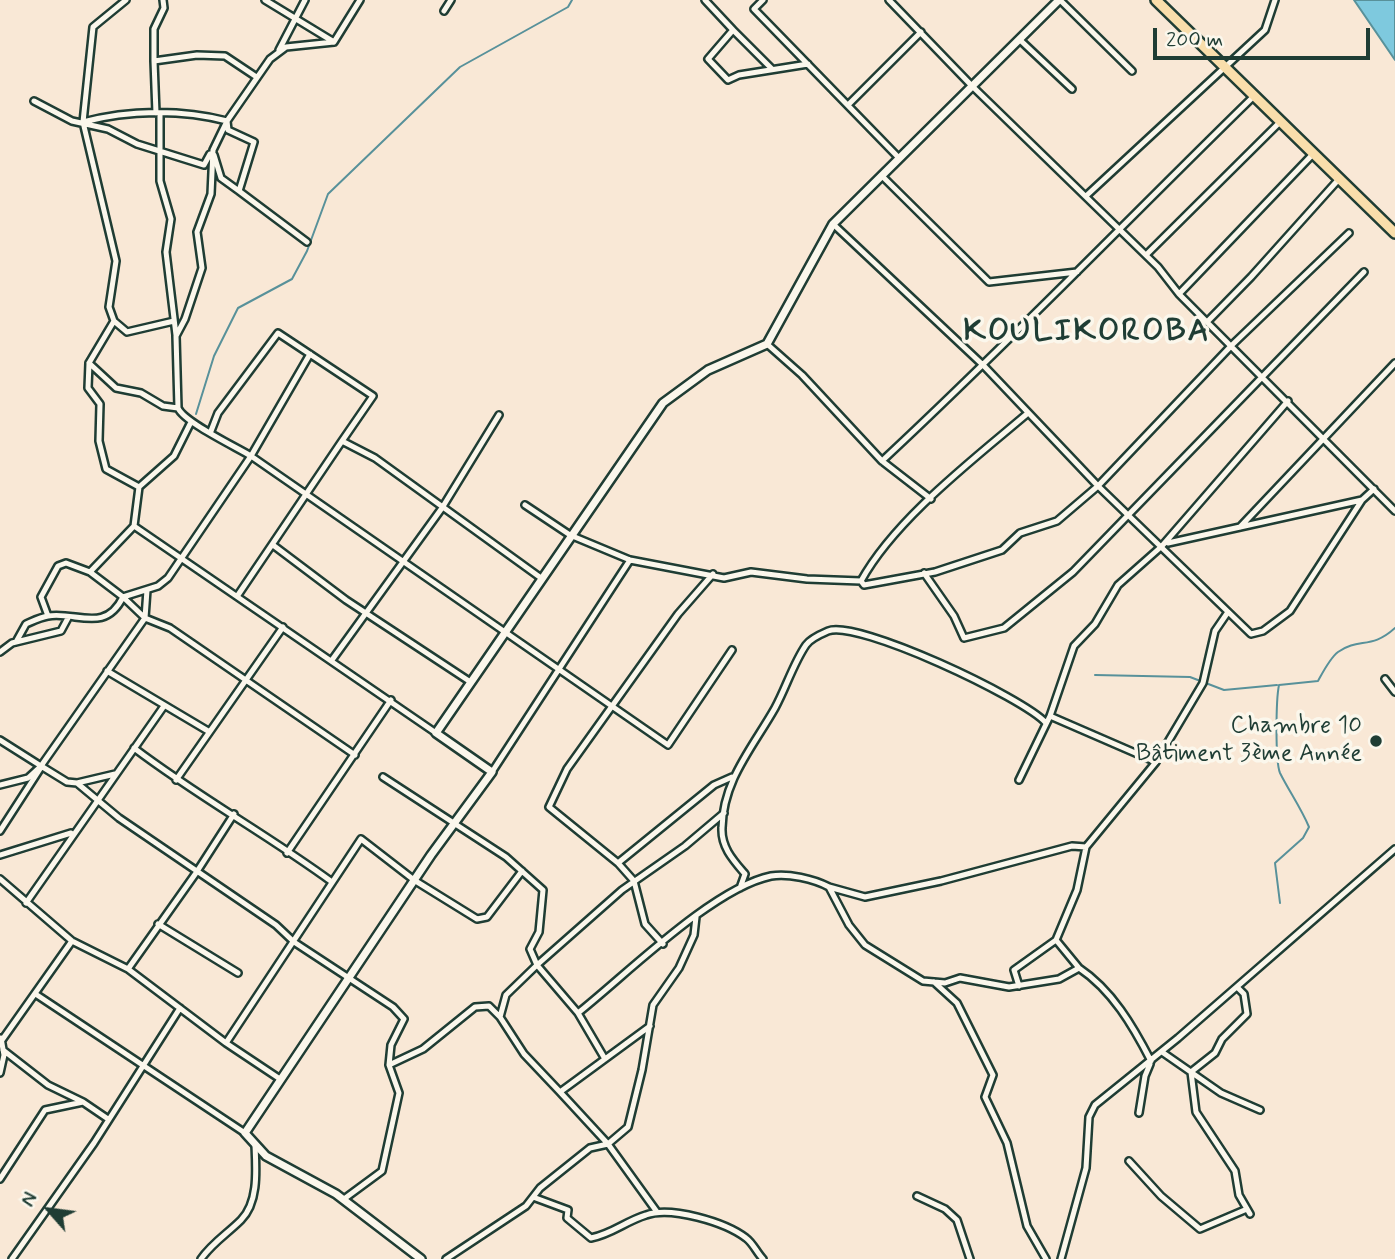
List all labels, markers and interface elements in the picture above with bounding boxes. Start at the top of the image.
scale bar [1157,14,1374,58]
text: 200 m [1166,26,1223,54]
district label: KOULIKOROBA [973,314,1201,352]
place label: Chambre 10 Bâtiment 3ème Année [1136,713,1362,769]
marker: Chambre 10 Bâtiment 3ème Année [1368,733,1384,749]
north arrow [14,1175,84,1245]
text: N [16,1188,44,1211]

